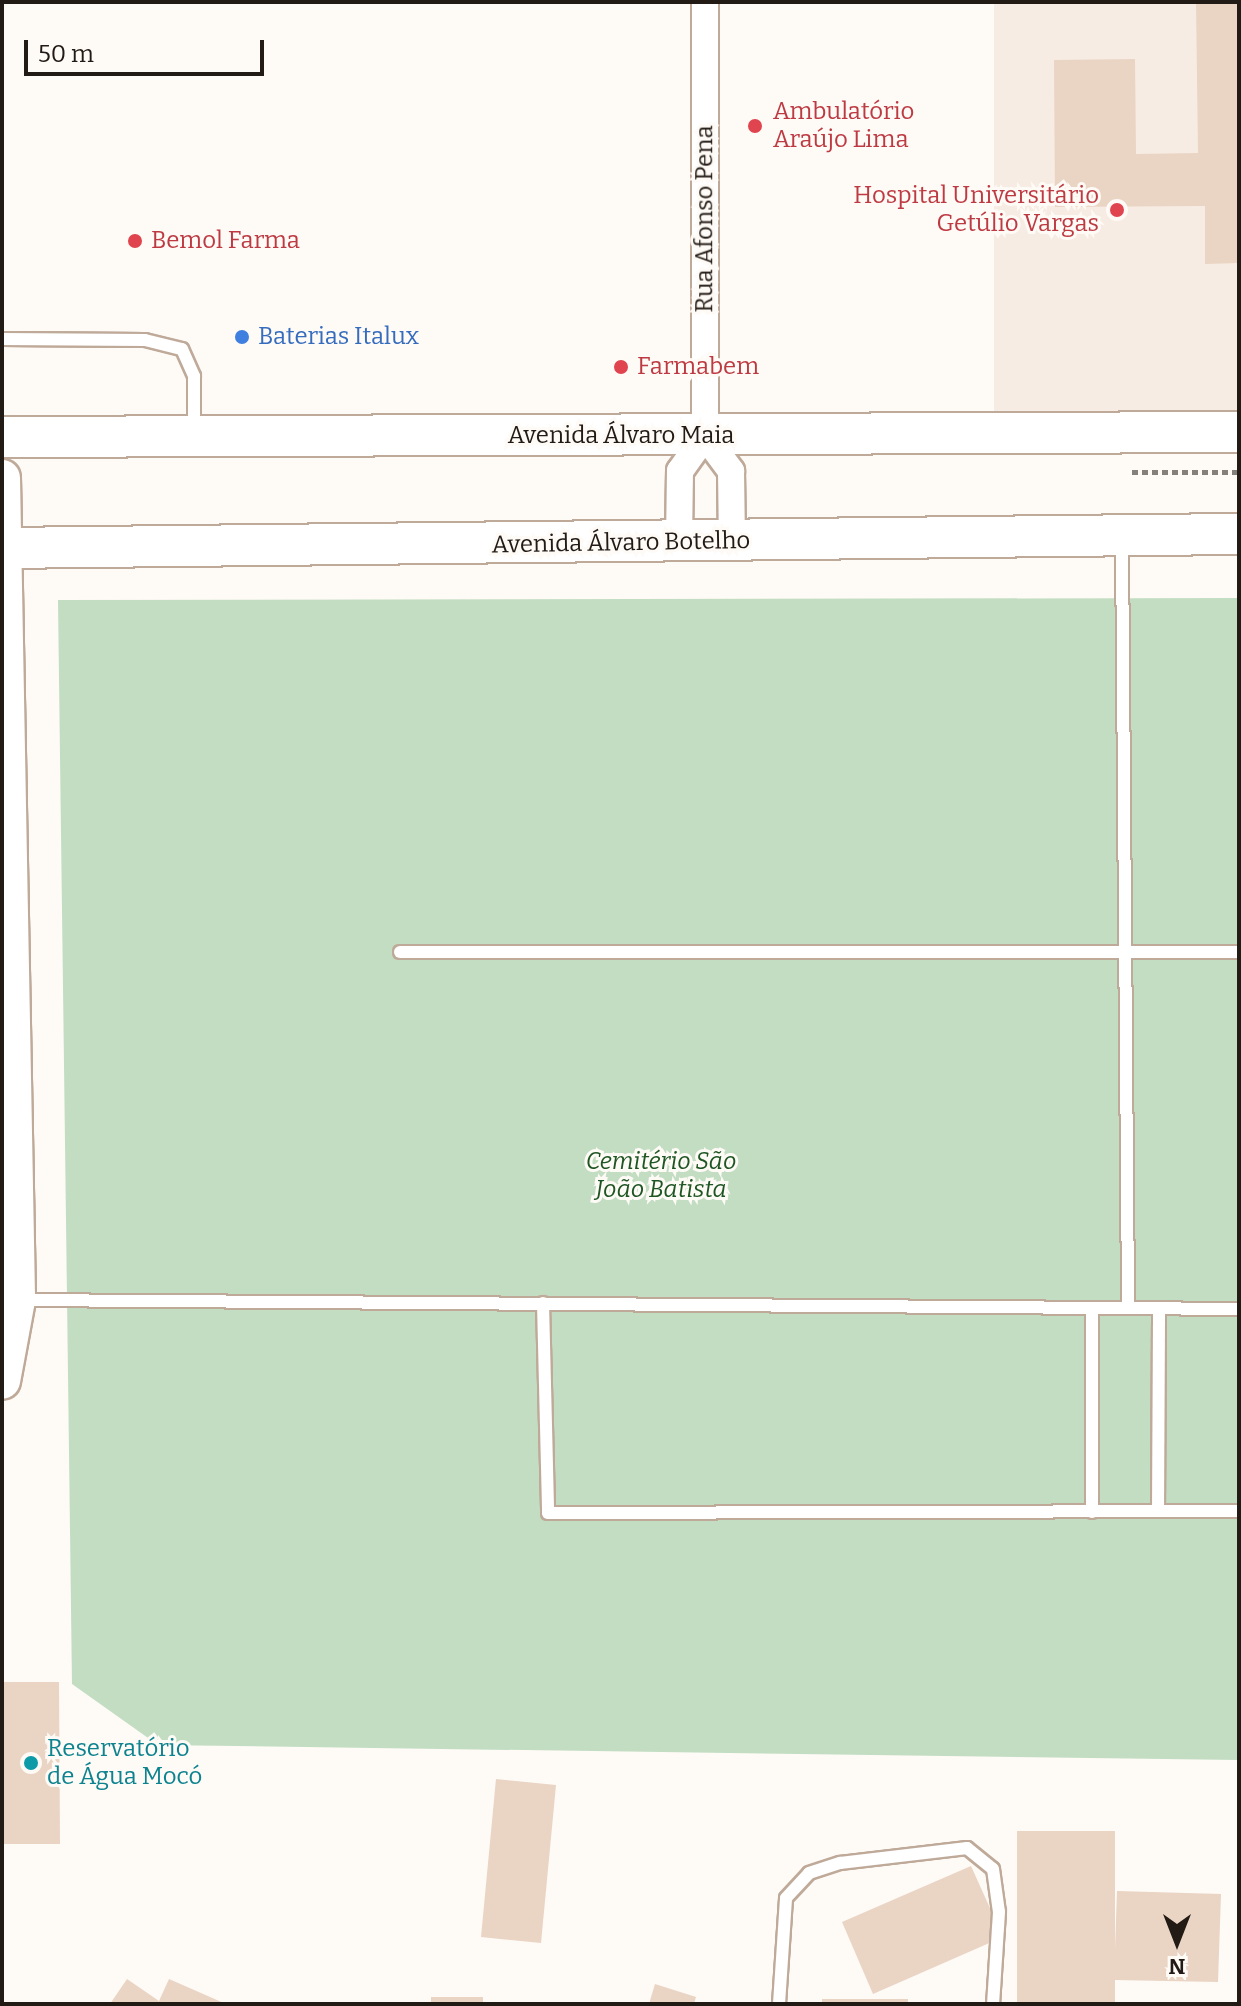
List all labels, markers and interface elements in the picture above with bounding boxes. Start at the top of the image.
scale bar [28,24,268,74]
text: 50 m [38,40,94,68]
place label: Ambulatório Araújo Lima [773,98,914,154]
marker: Ambulatório Araújo Lima [744,115,766,137]
street label: Rua Afonso Pena [691,125,719,313]
place label: Hospital Universitário Getúlio Vargas [853,182,1099,238]
marker: Hospital Universitário Getúlio Vargas [1106,199,1128,221]
place label: Bemol Farma [151,227,300,255]
marker: Bemol Farma [126,232,144,250]
place label: Baterias Italux [258,323,419,351]
marker: Baterias Italux [233,328,251,346]
place label: Farmabem [637,353,759,381]
marker: Farmabem [612,358,630,376]
street label: Avenida Álvaro Maia [508,422,734,450]
street label: Avenida Álvaro Botelho [491,526,751,560]
park label: Cemitério São João Batista [586,1148,736,1204]
place label: Reservatório de Água Mocó [47,1735,202,1791]
marker: Reservatório de Água Mocó [22,1754,40,1772]
north arrow [1137,1902,1217,1982]
text: N [1169,1953,1186,1980]

